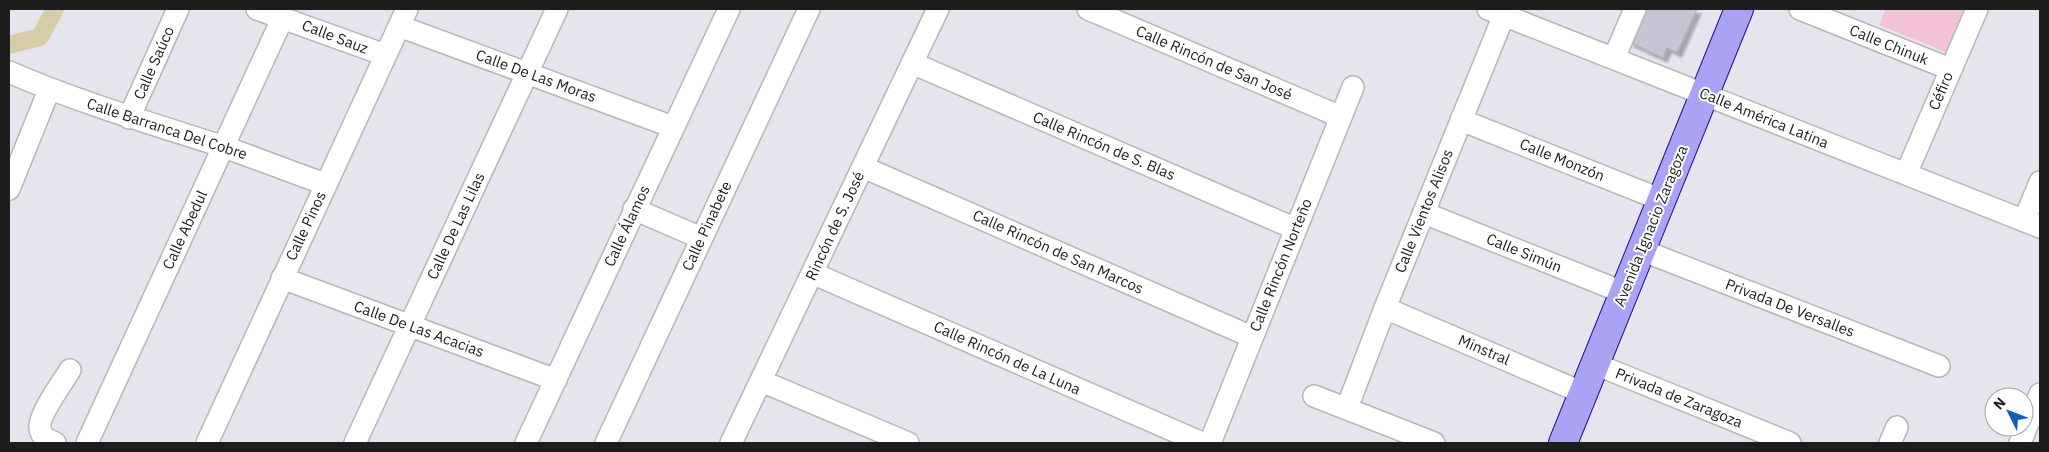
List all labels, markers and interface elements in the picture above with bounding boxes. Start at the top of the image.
street label: Calle Sauz [299,15,371,58]
street label: Calle Chinuk [1847,20,1932,69]
street label: Calle Rincón de San José [1133,21,1295,104]
street label: Calle Saúco [129,23,178,102]
street label: Calle De Las Moras [473,45,599,106]
street label: Céfiro [1924,69,1957,113]
street label: Calle América Latina [1697,83,1832,152]
street label: Calle Barranca Del Cobre [85,94,250,163]
street label: Calle Rincón de S. Blas [1030,107,1178,184]
street label: Calle Monzón [1517,134,1607,185]
street label: Avenida Ignacio Zaragoza [1609,142,1692,309]
street label: Calle Vientos Alisos [1390,146,1457,275]
street label: Rincón de S. José [801,168,868,283]
street label: Calle De Las Lilas [422,169,489,282]
street label: Calle Pinabete [677,178,736,274]
street label: Calle Álamos [599,182,654,270]
street label: Calle Abedul [158,187,211,272]
street label: Calle Pinos [281,188,330,263]
street label: Calle Rincón Norteño [1245,195,1316,334]
street label: Calle Rincón de San Marcos [970,205,1147,298]
street label: Calle Simún [1484,229,1565,276]
street label: Privada De Versalles [1723,274,1857,341]
street label: Calle De Las Acacias [351,296,487,361]
street label: Calle Rincón de La Luna [931,317,1084,399]
street label: Minstral [1455,330,1513,369]
street label: Privada de Zaragoza [1613,363,1746,432]
north arrow [1984,387,2034,437]
text: N [1989,394,2009,413]

